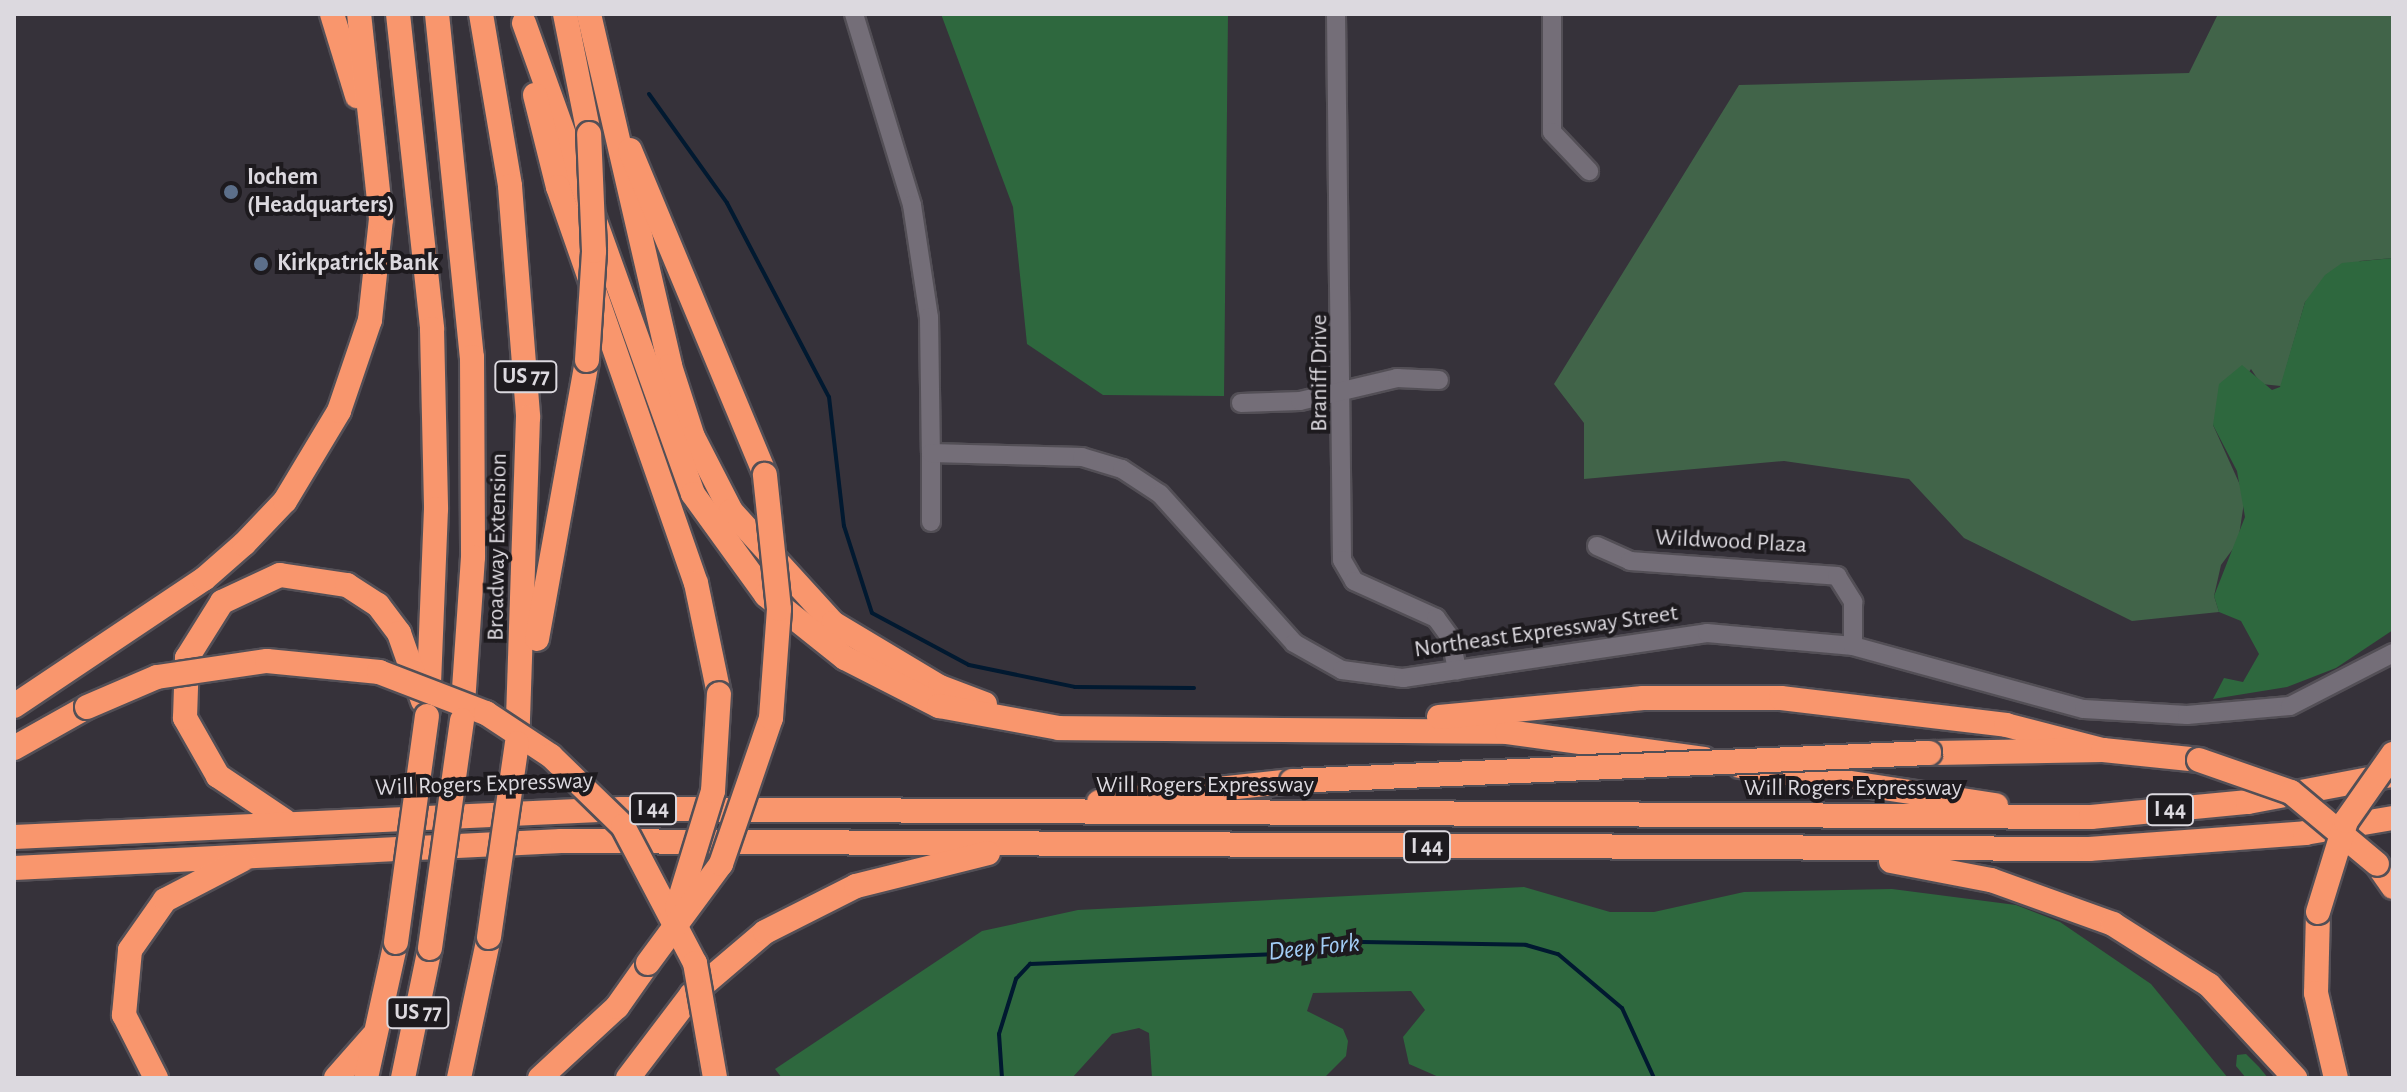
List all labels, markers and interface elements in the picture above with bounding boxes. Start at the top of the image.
place label: Iochem (Headquarters) [247,164,395,220]
marker: Iochem (Headquarters) [222,183,240,201]
place label: Kirkpatrick Bank [277,250,439,278]
marker: Kirkpatrick Bank [252,255,270,273]
street label: Braniff Drive [1306,314,1334,432]
road number: US 77 [494,359,558,395]
street label: Broadway Extension [482,453,514,641]
street label: Wildwood Plaza [1654,524,1808,560]
street label: Northeast Expressway Street [1412,599,1680,665]
street label: Will Rogers Expressway [375,767,593,803]
street label: Will Rogers Expressway [1096,772,1314,800]
street label: Will Rogers Expressway [1744,775,1962,803]
road number: I 44 [629,791,677,827]
road number: I 44 [2146,792,2194,828]
road number: I 44 [1403,829,1451,865]
water label: Deep Fork [1267,928,1361,968]
road number: US 77 [386,995,450,1031]

